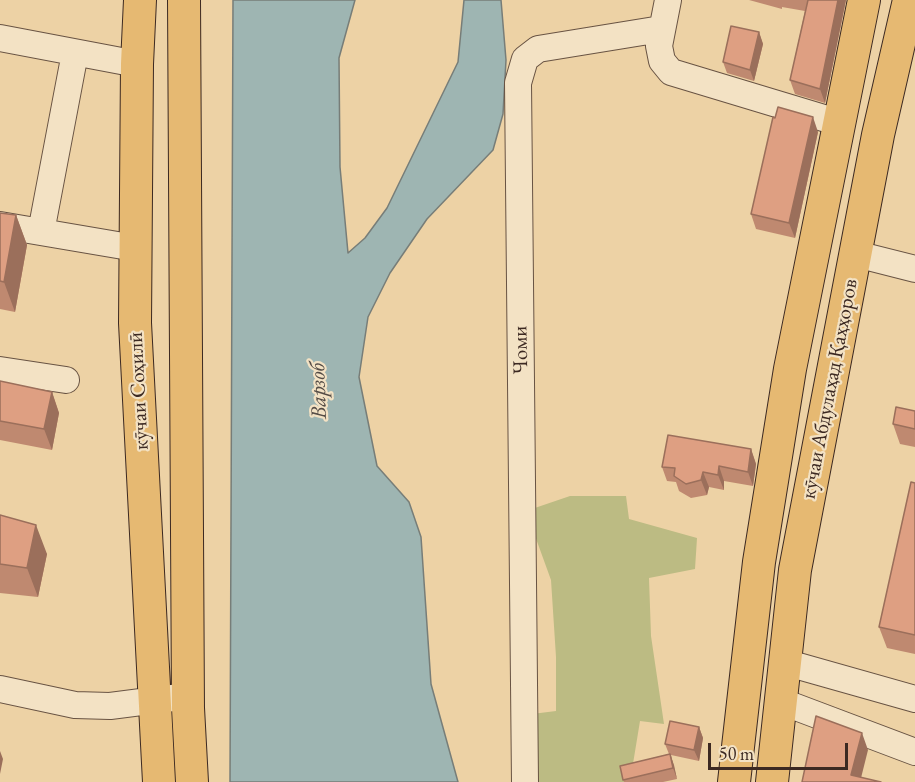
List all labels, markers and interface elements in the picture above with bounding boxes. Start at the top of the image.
street label: кӯчаи Абдулаҳад Қаҳҳоров [796,277,864,501]
street label: Чоми [508,325,534,375]
street label: кӯчаи Соҳилӣ [123,331,155,451]
water label: Варзоб [305,362,333,420]
scale bar [711,731,850,769]
text: 50 m [719,742,754,765]

